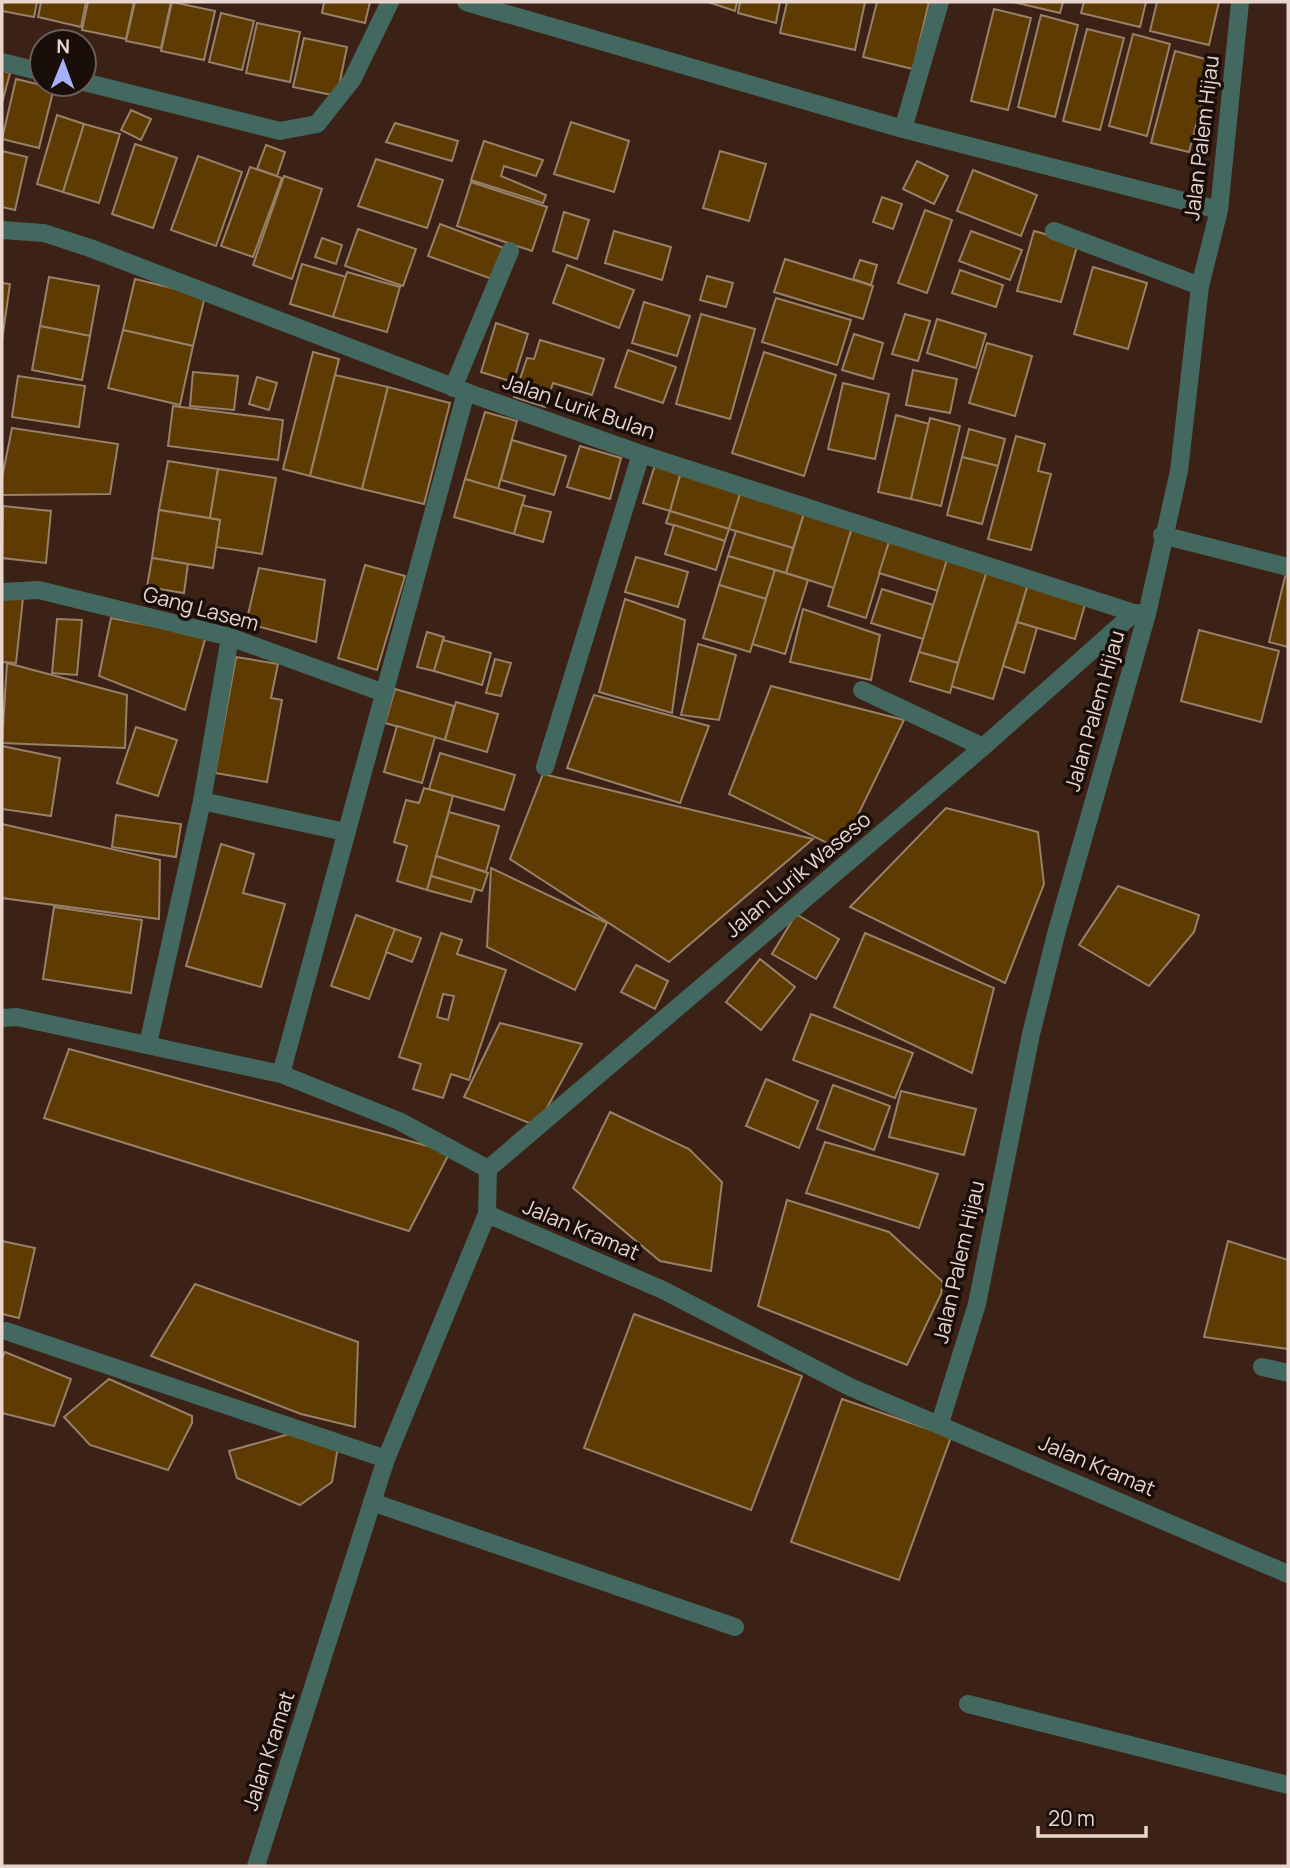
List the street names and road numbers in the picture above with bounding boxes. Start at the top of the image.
street label: Jalan Palem Hijau [1177,54,1225,222]
street label: Jalan Lurik Bulan [499,367,659,445]
street label: Gang Lasem [140,579,262,637]
street label: Jalan Palem Hijau [1058,627,1130,794]
street label: Jalan Lurik Waseso [719,805,876,943]
street label: Jalan Palem Hijau [926,1178,990,1346]
street label: Jalan Kramat [519,1192,644,1266]
street label: Jalan Kramat [1035,1428,1160,1502]
street label: Jalan Kramat [236,1687,300,1814]

